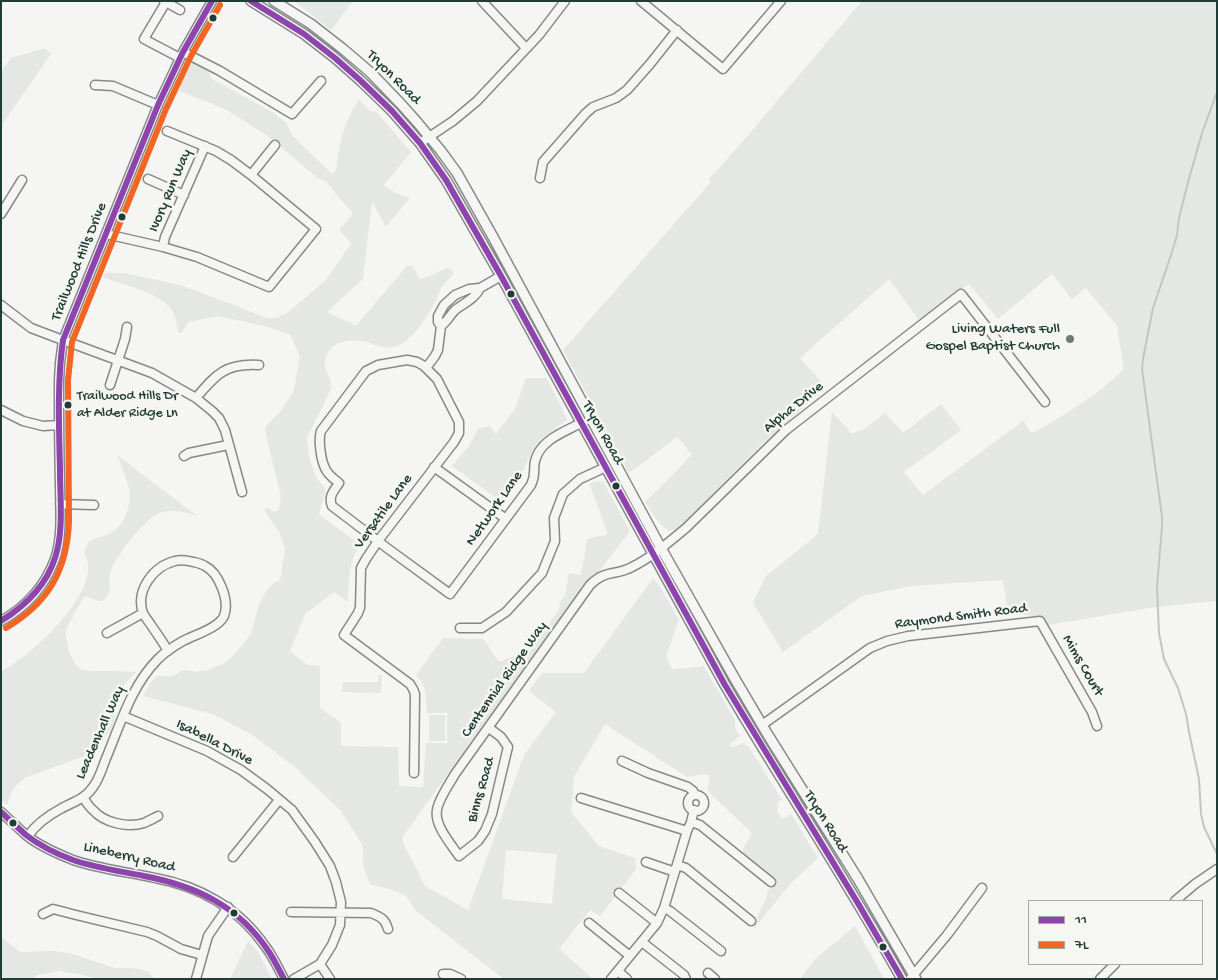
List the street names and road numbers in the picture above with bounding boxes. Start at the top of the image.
street label: Tryon Road [362,47,424,109]
street label: Ivory Run Way [145,147,197,235]
street label: Trailwood Hills Drive [48,200,112,324]
street label: Alpha Drive [760,378,828,438]
street label: Tryon Road [577,398,627,468]
street label: Network Lane [463,468,527,550]
street label: Versatile Lane [351,471,417,553]
street label: Raymond Smith Road [894,600,1028,634]
street label: Centennial Ridge Way [458,618,552,742]
street label: Mims Court [1057,632,1107,700]
street label: Leadenhall Way [72,684,130,782]
street label: Isabella Drive [172,716,256,770]
street label: Binns Road [464,755,500,825]
street label: Tryon Road [799,788,851,856]
street label: Lineberry Road [81,839,177,877]

